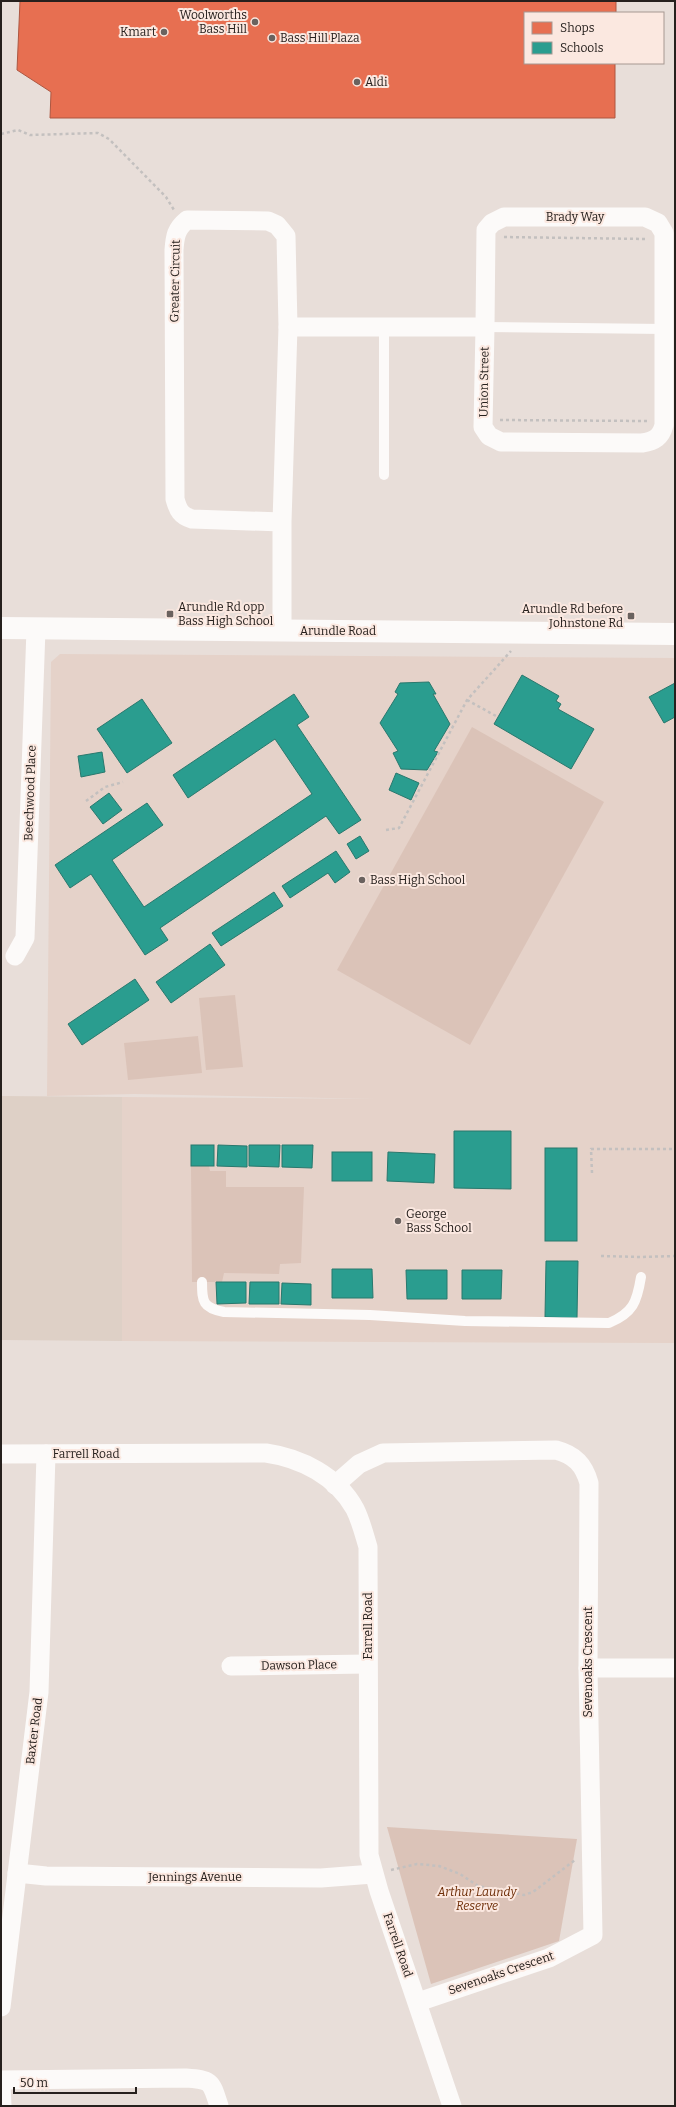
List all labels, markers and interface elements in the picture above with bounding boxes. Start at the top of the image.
place label: Woolworths Bass Hill [180,8,248,36]
legend [524,12,664,64]
marker: Woolworths Bass Hill [250,17,260,27]
text: Shops [560,21,595,35]
place label: Kmart [120,25,157,39]
marker: Kmart [159,27,169,37]
place label: Bass Hill Plaza [280,31,360,45]
marker: Bass Hill Plaza [267,33,277,43]
text: Schools [560,41,604,55]
place label: Aldi [365,75,388,89]
marker: Aldi [352,77,362,87]
street label: Brady Way [546,210,605,224]
street label: Greater Circuit [167,239,183,323]
street label: Union Street [476,346,492,418]
place label: Arundle Rd opp Bass High School [178,600,274,628]
place label: Arundle Rd before Johnstone Rd [522,602,623,630]
marker: Arundle Rd opp Bass High School [165,609,175,619]
marker: Arundle Rd before Johnstone Rd [626,611,636,621]
street label: Arundle Road [300,624,376,638]
street label: Beechwood Place [21,745,39,841]
place label: Bass High School [370,873,466,887]
marker: Bass High School [357,875,367,885]
place label: George Bass School [406,1207,472,1235]
marker: George Bass School [393,1216,403,1226]
street label: Farrell Road [52,1447,120,1461]
street label: Farrell Road [361,1592,375,1660]
street label: Sevenoaks Crescent [581,1606,595,1717]
street label: Dawson Place [261,1657,337,1673]
street label: Baxter Road [23,1697,45,1765]
street label: Jennings Avenue [147,1870,242,1884]
park label: Arthur Laundy Reserve [436,1885,517,1913]
street label: Farrell Road [380,1911,416,1979]
street label: Sevenoaks Crescent [446,1948,556,1998]
scale bar [14,2069,136,2095]
text: 50 m [20,2076,49,2090]

